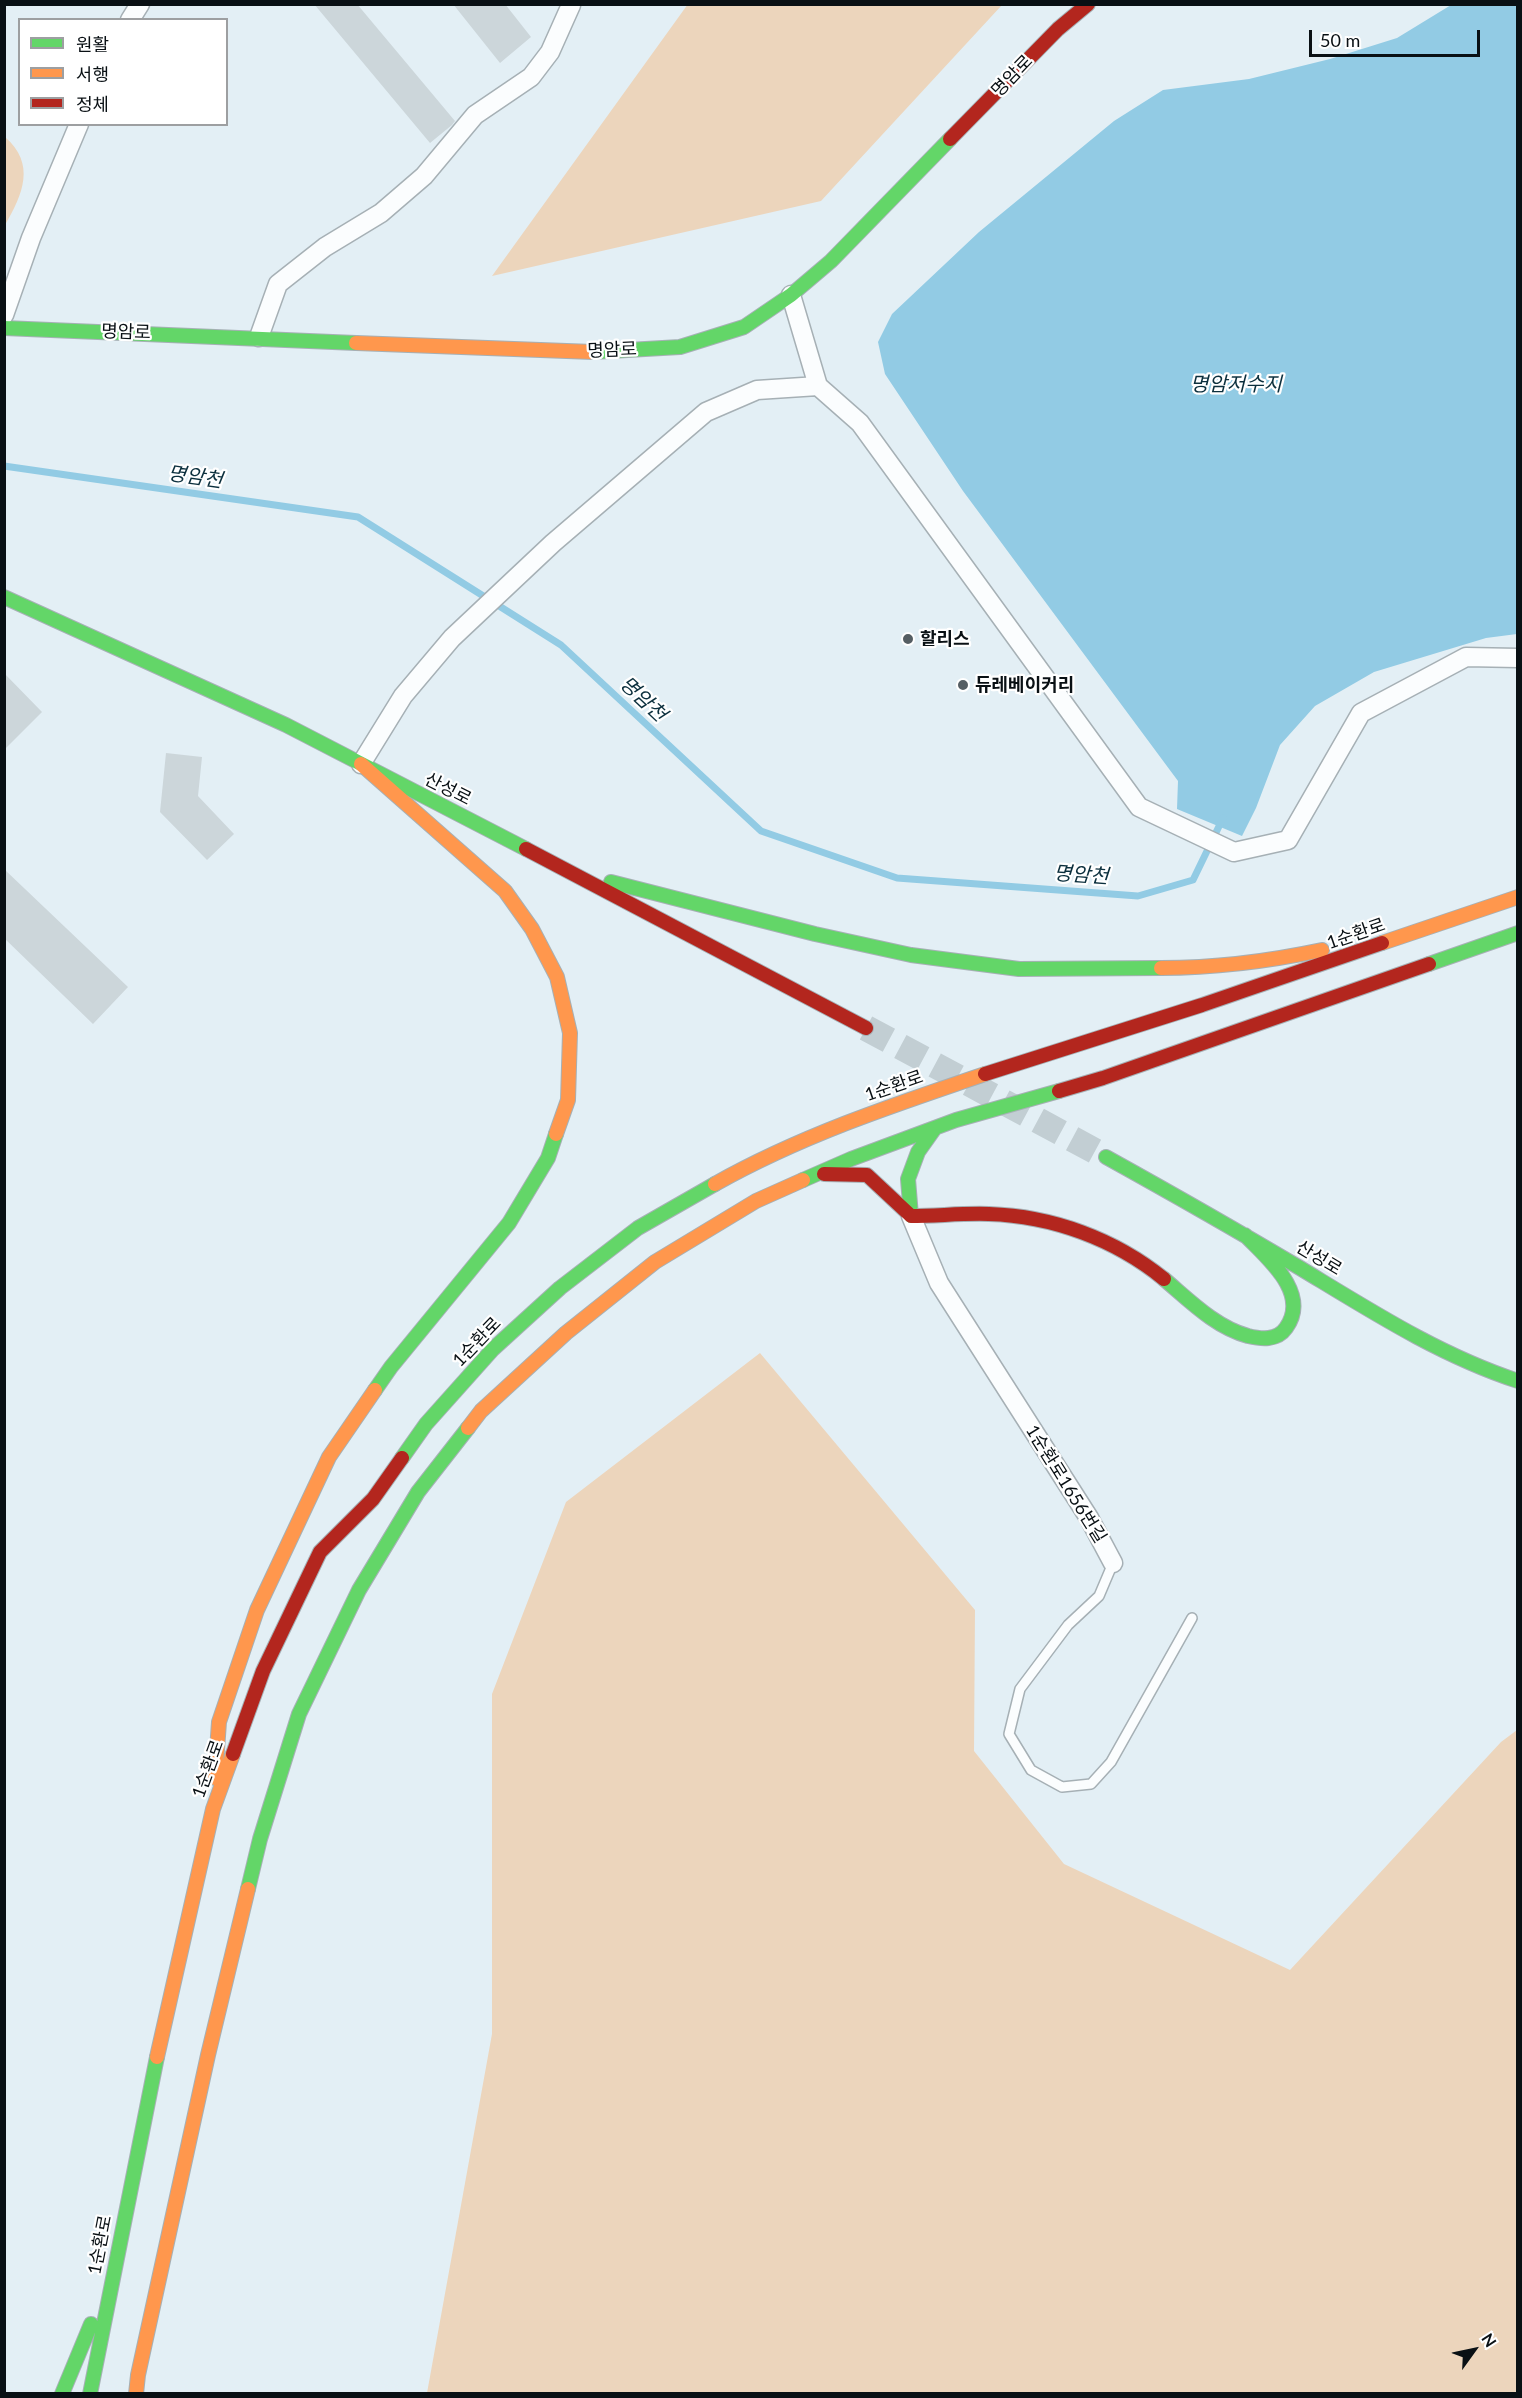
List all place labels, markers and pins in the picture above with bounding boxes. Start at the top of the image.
place label: 할리스 [920,628,970,650]
marker: 할리스 [901,632,915,646]
place label: 듀레베이커리 [975,674,1074,696]
marker: 듀레베이커리 [956,678,970,692]

